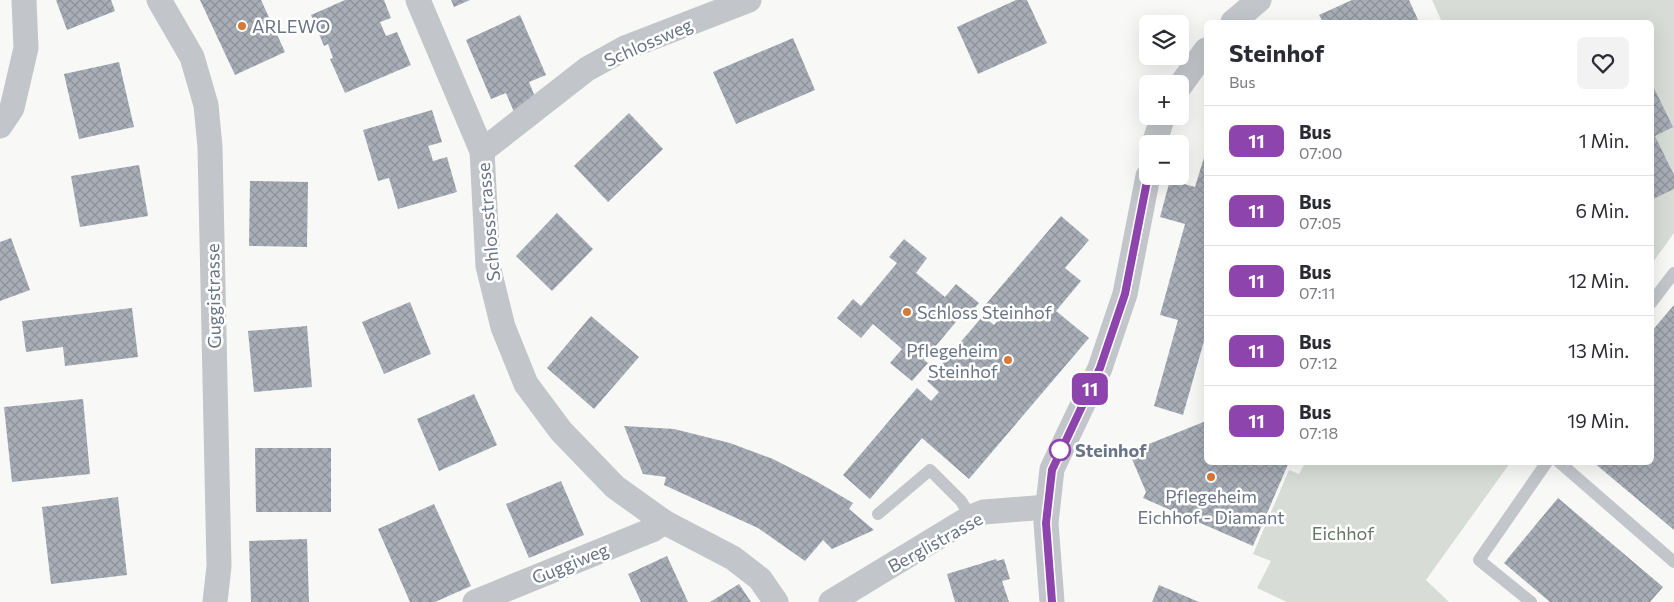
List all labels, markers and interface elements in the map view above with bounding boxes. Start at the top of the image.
street label: Schlossweg [600,13,696,71]
place label: ARLEWO [252,15,330,37]
map controls [1139,15,1189,185]
button: layers [1139,15,1189,65]
marker: ARLEWO [236,20,248,32]
button: heart [1577,37,1629,89]
text: Steinhof [1229,38,1324,67]
text: Bus [1229,72,1256,91]
button: + [1139,75,1189,125]
text: Bus [1299,120,1331,143]
text: 1 Min. [1579,129,1629,152]
text: 11 [1248,130,1265,152]
button: − [1139,135,1189,185]
text: 07:00 [1299,143,1342,162]
street label: Schlossstrasse [472,162,504,282]
text: Bus [1299,190,1331,213]
text: 6 Min. [1575,199,1629,222]
text: 11 [1248,200,1265,222]
text: 07:05 [1299,213,1341,232]
street label: Guggistrasse [201,243,225,349]
text: Bus [1299,260,1331,283]
text: 12 Min. [1568,269,1629,292]
text: 11 [1248,270,1265,292]
text: 07:11 [1299,283,1335,302]
place label: Schloss Steinhof [917,301,1053,323]
marker: Schloss Steinhof [901,306,913,318]
text: Bus [1299,330,1331,353]
place label: Pflegeheim Steinhof [906,339,999,382]
text: 13 Min. [1568,339,1629,362]
text: 11 [1248,340,1265,362]
text: 07:12 [1299,353,1337,372]
marker: Pflegeheim Steinhof [1002,354,1014,366]
line badge: 11 [1068,373,1112,405]
text: 11 [1082,378,1098,400]
text: Bus [1299,400,1331,423]
text: 19 Min. [1567,409,1629,432]
text: 11 [1248,410,1265,432]
text: 07:18 [1299,423,1338,442]
marker: Steinhof [1049,439,1071,461]
place label: Steinhof [1075,439,1147,461]
marker: Pflegeheim Eichhof - Diamant [1205,471,1217,483]
place label: Pflegeheim Eichhof - Diamant [1137,485,1285,528]
street label: Berglistrasse [884,507,986,577]
park label: Eichhof [1312,522,1375,544]
street label: Guggiweg [528,538,612,588]

